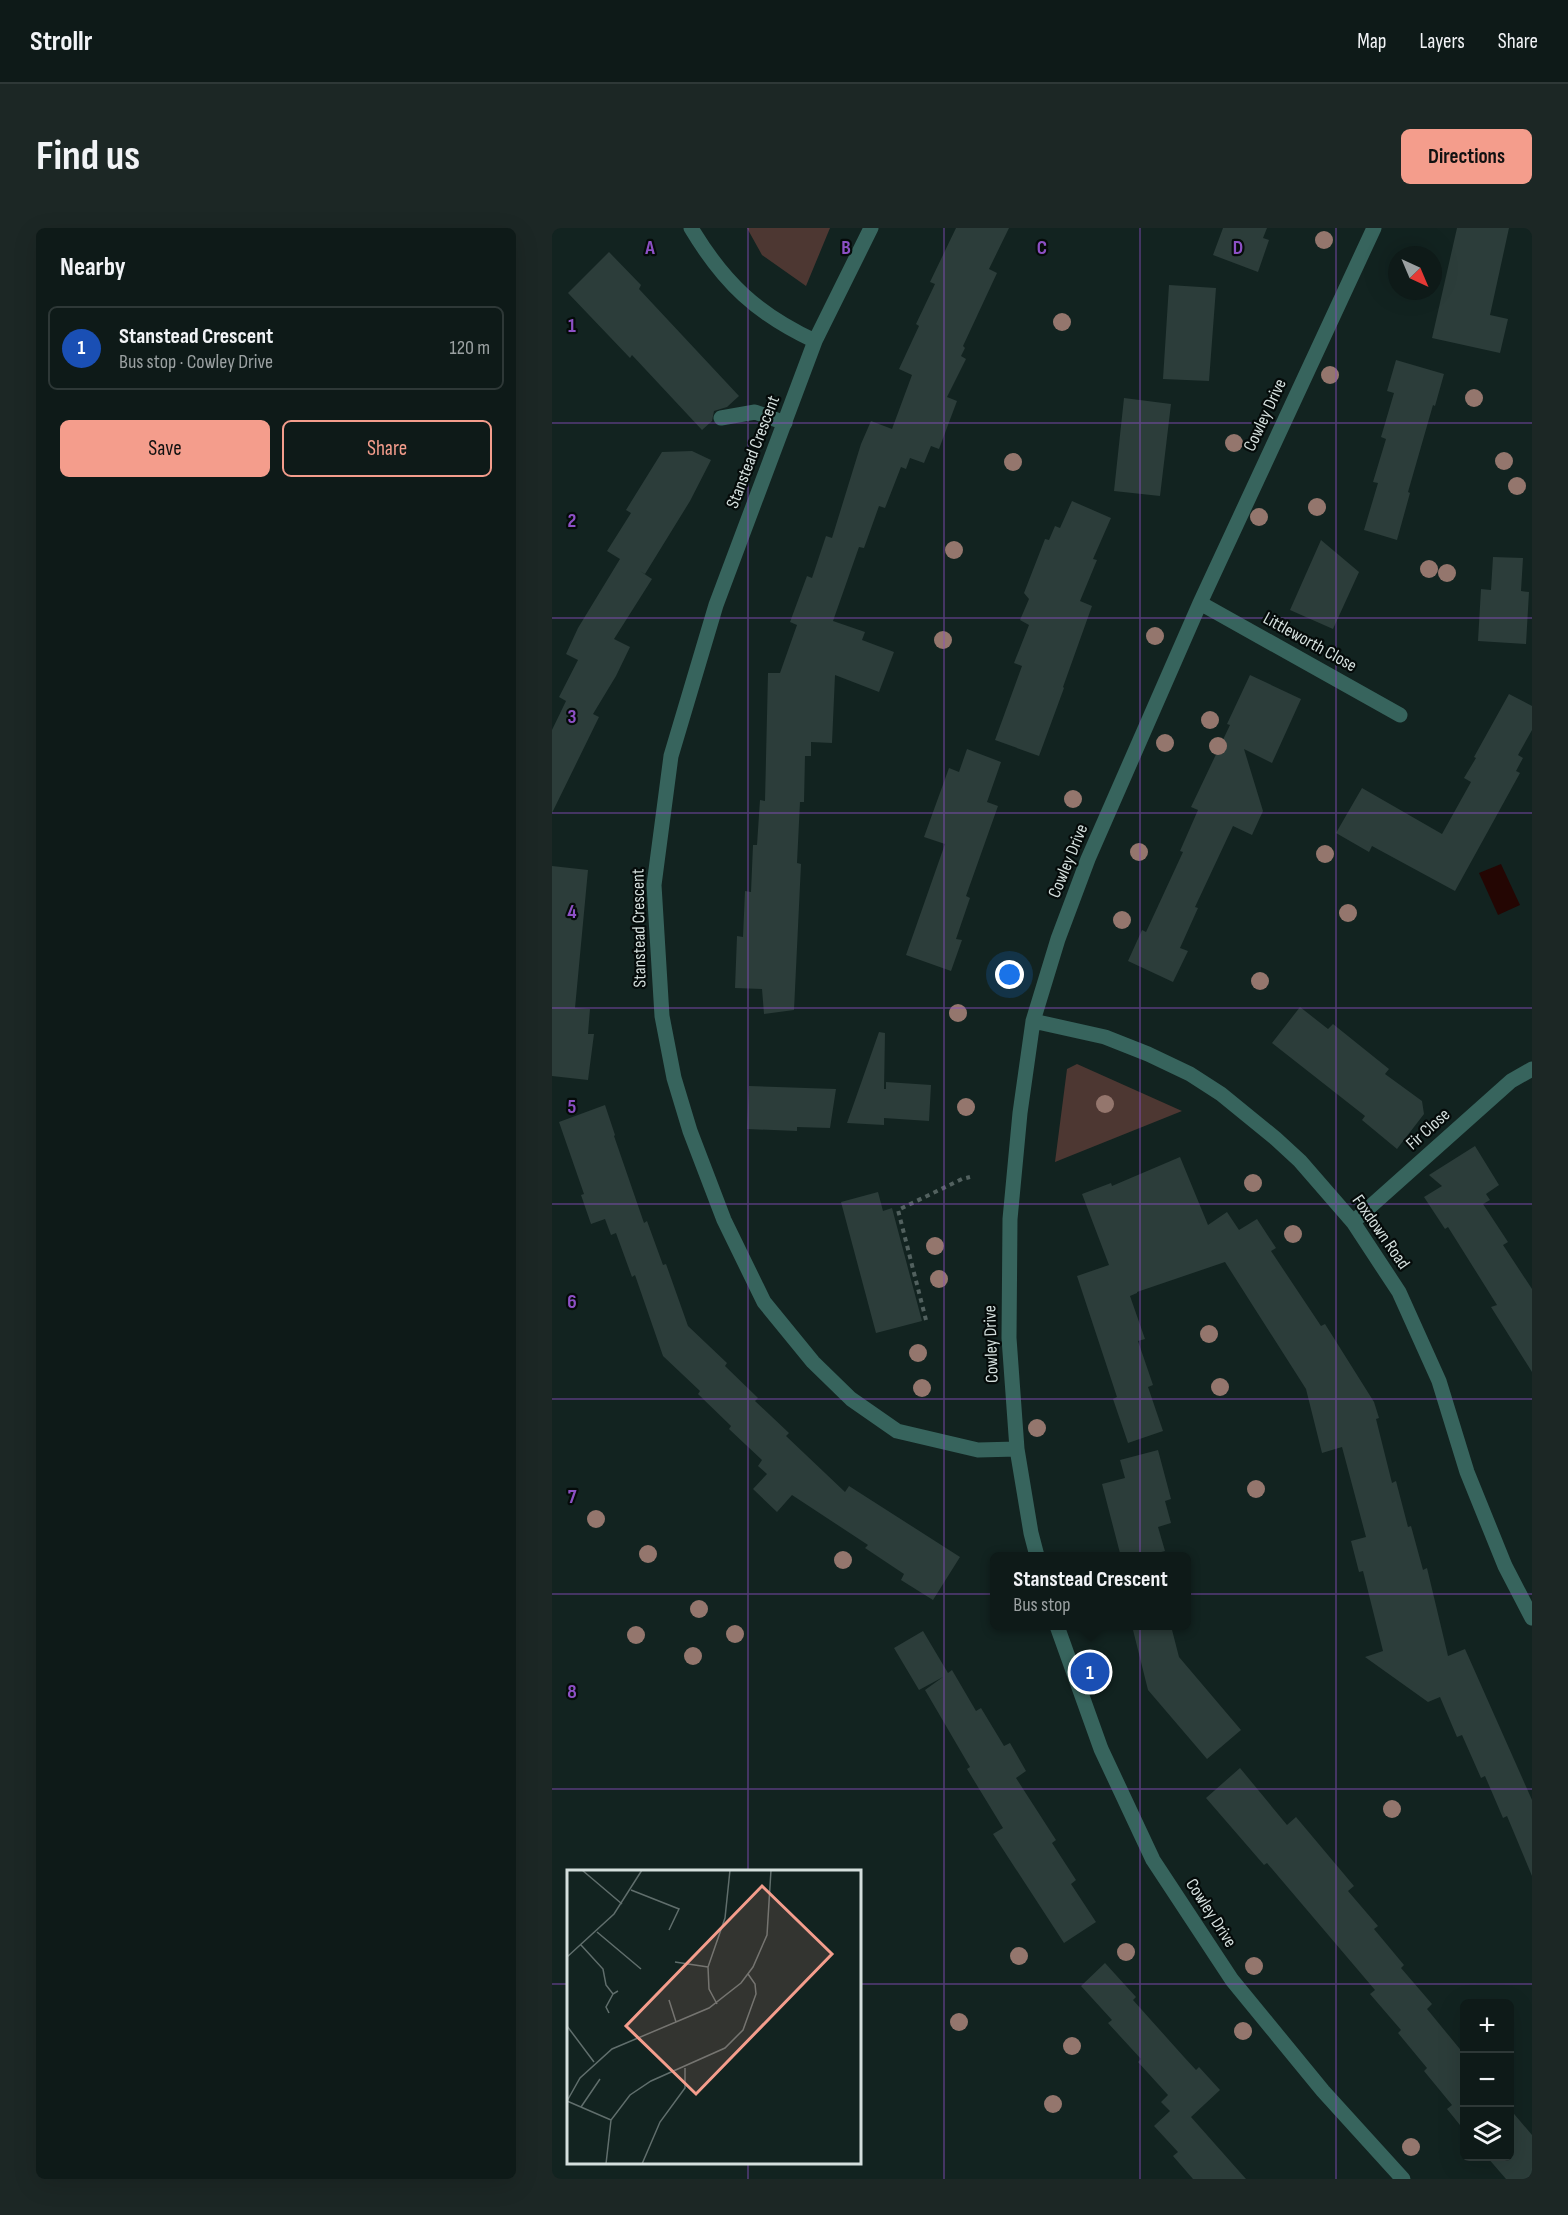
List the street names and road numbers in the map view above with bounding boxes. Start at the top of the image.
street label: Cowley Drive [1239,375,1291,455]
street label: Stanstead Crescent [722,392,784,511]
street label: Littleworth Close [1260,608,1360,676]
street label: Cowley Drive [1044,821,1092,901]
street label: Stanstead Crescent [627,868,651,988]
street label: Fir Close [1402,1104,1454,1154]
street label: Foxdown Road [1348,1191,1414,1273]
street label: Cowley Drive [979,1305,1003,1383]
street label: Cowley Drive [1181,1875,1241,1951]

